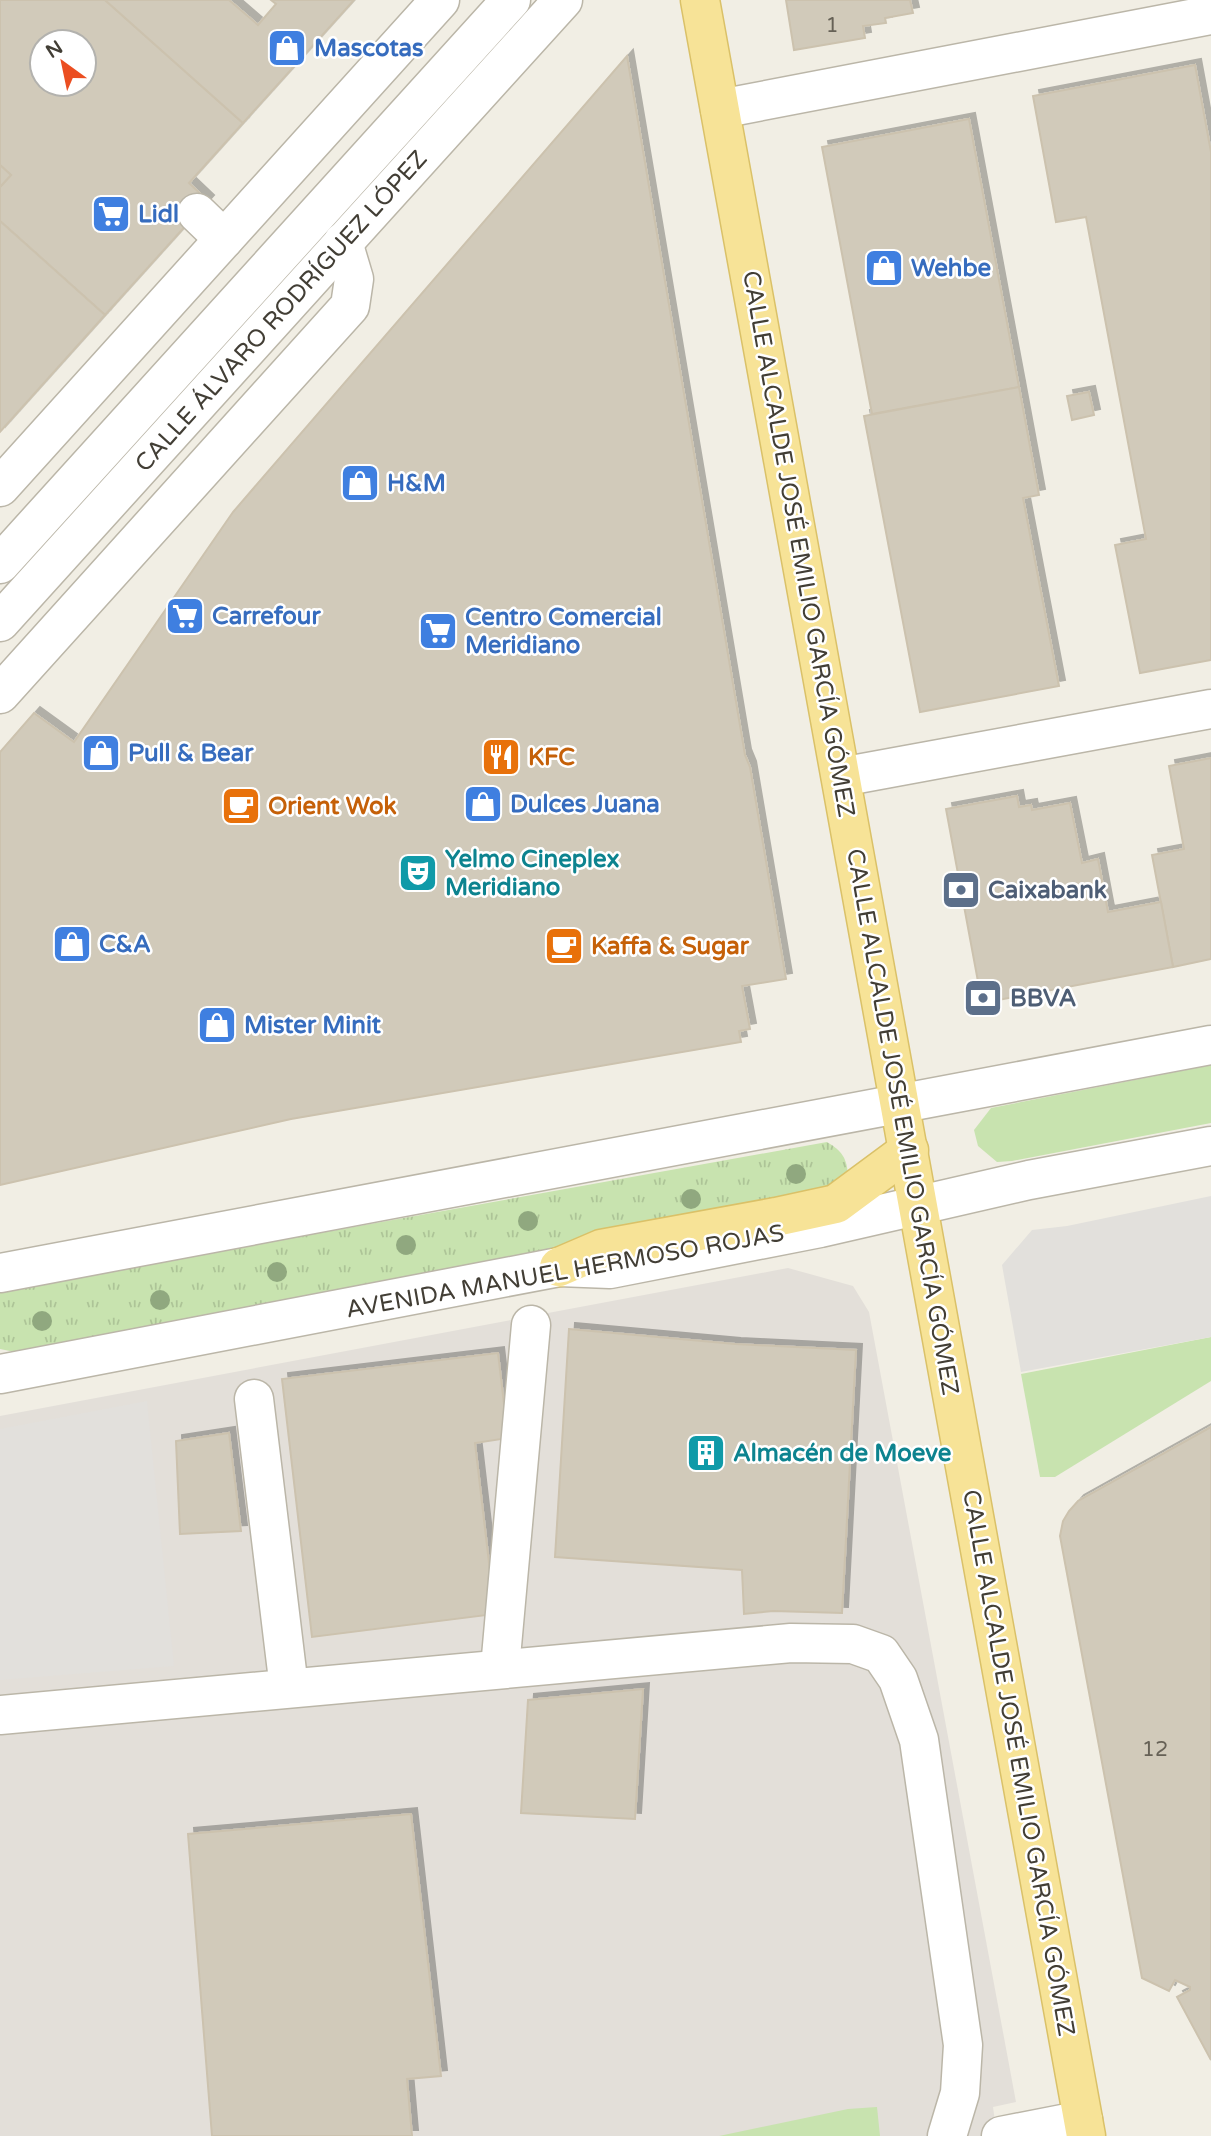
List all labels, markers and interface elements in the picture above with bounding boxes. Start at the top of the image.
house number: 1 [825,13,839,38]
shop icon: Mascotas [266,27,308,69]
north arrow [28,28,98,98]
place label: Mascotas [314,34,424,63]
text: N [42,36,67,63]
street label: CALLE ÁLVARO RODRÍGUEZ LÓPEZ [129,144,433,478]
supermarket icon: Lidl [90,193,132,235]
place label: Lidl [138,200,179,229]
shop icon: Wehbe [863,247,905,289]
place label: Wehbe [911,254,992,283]
street label: CALLE ALCALDE JOSÉ EMILIO GARCÍA GÓMEZ [736,268,862,820]
shop icon: H&M [339,462,381,504]
place label: H&M [387,469,446,498]
supermarket icon: Carrefour [164,595,206,637]
place label: Carrefour [212,602,321,631]
place label: Centro Comercial Meridiano [465,603,662,660]
supermarket icon: Centro Comercial Meridiano [417,610,459,652]
shop icon: Pull & Bear [80,732,122,774]
restaurant icon: KFC [480,736,522,778]
place label: Pull & Bear [128,739,254,768]
place label: KFC [528,743,575,772]
shop icon: Dulces Juana [462,783,504,825]
cafe icon: Orient Wok [220,785,262,827]
place label: Dulces Juana [510,790,660,819]
place label: Orient Wok [268,792,397,821]
place label: Yelmo Cineplex Meridiano [445,845,619,902]
street label: CALLE ALCALDE JOSÉ EMILIO GARCÍA GÓMEZ [840,846,966,1398]
theatre icon: Yelmo Cineplex Meridiano [397,852,439,894]
bank icon: Caixabank [940,869,982,911]
place label: Caixabank [988,876,1107,905]
shop icon: C&A [51,923,93,965]
cafe icon: Kaffa & Sugar [543,925,585,967]
place label: C&A [99,930,151,959]
place label: Kaffa & Sugar [591,932,750,961]
bank icon: BBVA [962,977,1004,1019]
place label: BBVA [1010,984,1077,1013]
shop icon: Mister Minit [196,1004,238,1046]
place label: Mister Minit [244,1011,382,1040]
street label: AVENIDA MANUEL HERMOSO ROJAS [344,1219,786,1324]
building icon: Almacén de Moeve [685,1432,727,1474]
place label: Almacén de Moeve [733,1439,952,1468]
street label: CALLE ALCALDE JOSÉ EMILIO GARCÍA GÓMEZ [956,1487,1082,2039]
house number: 12 [1142,1737,1168,1762]

